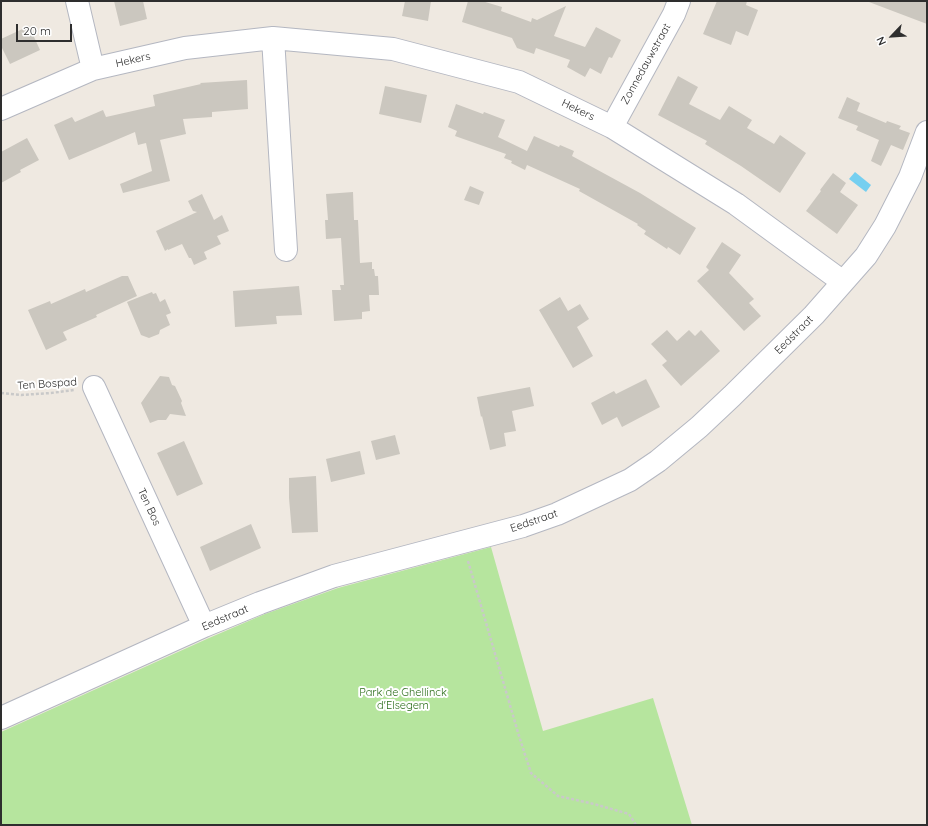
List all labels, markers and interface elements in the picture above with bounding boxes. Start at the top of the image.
scale bar [18,16,74,42]
north arrow [872,16,912,56]
street label: Zonnedauwstraat [618,21,674,107]
text: 20 m [23,23,51,38]
text: N [873,34,889,48]
street label: Hekers [114,50,152,70]
street label: Hekers [559,96,597,124]
street label: Eedstraat [772,313,816,357]
street label: Ten Bospad [17,375,77,393]
street label: Ten Bos [135,486,163,528]
street label: Eedstraat [509,507,559,535]
street label: Eedstraat [200,602,250,634]
park label: Park de Ghellinck d'Elsegem [359,686,447,712]

